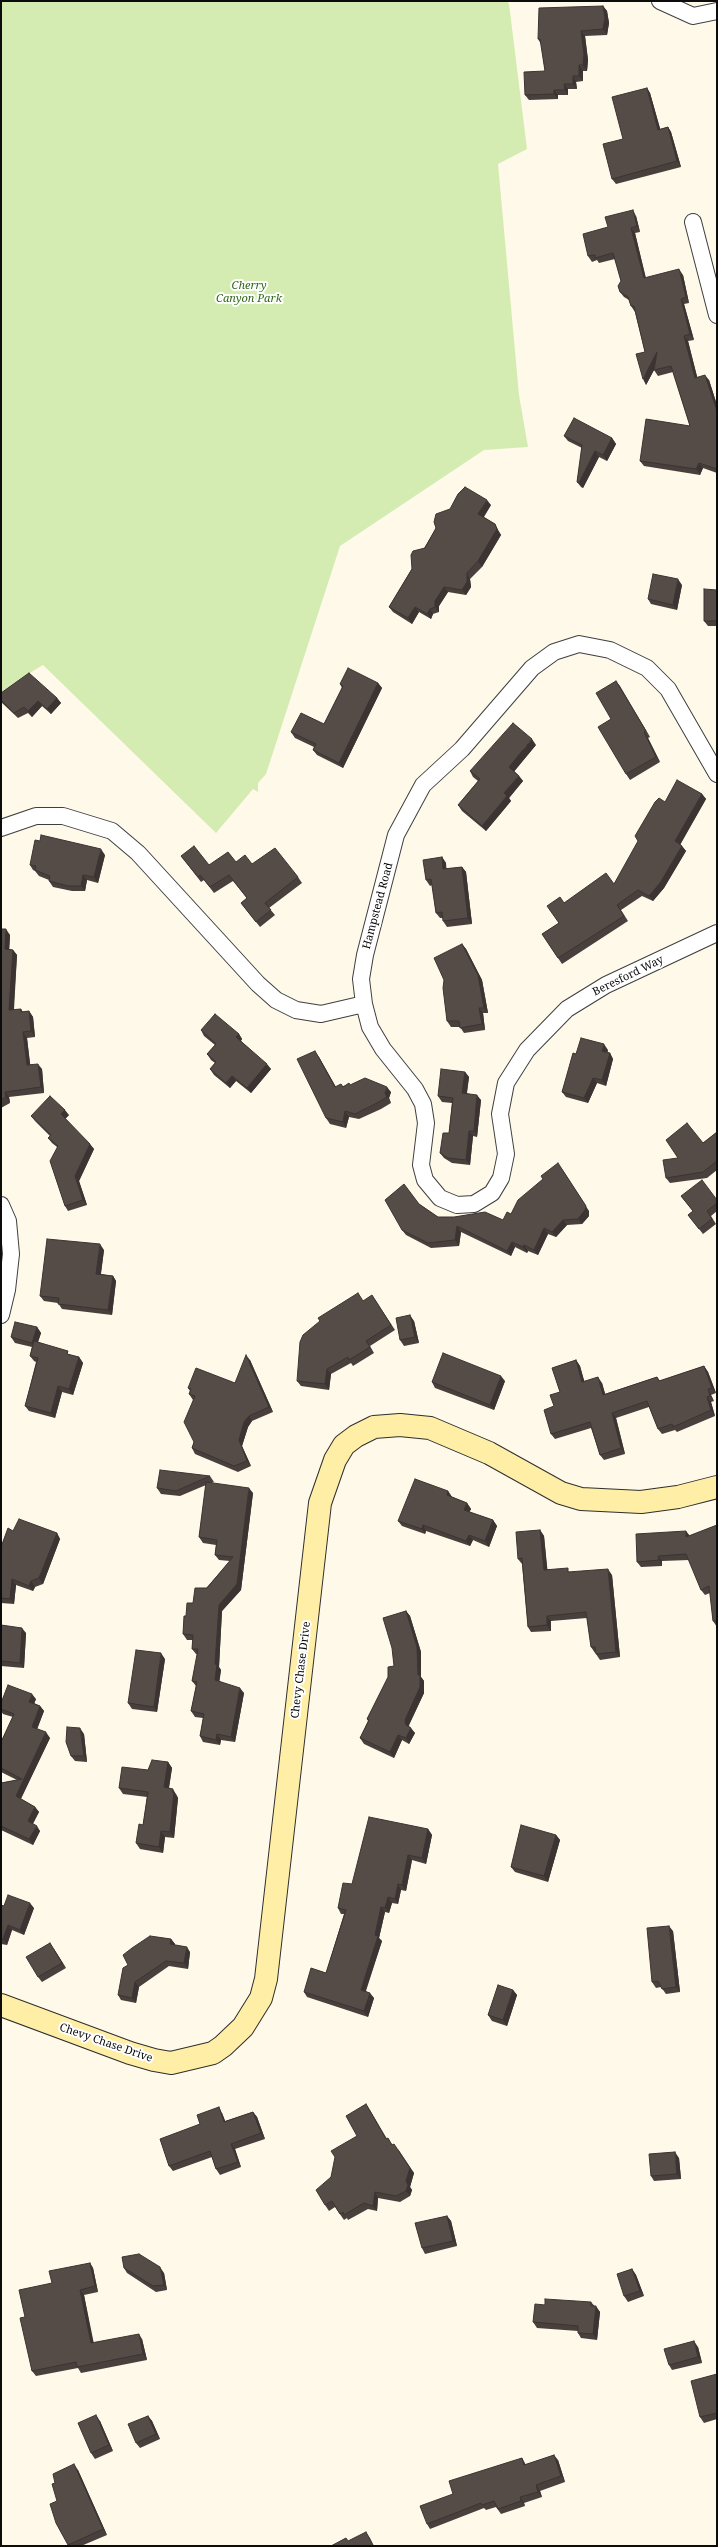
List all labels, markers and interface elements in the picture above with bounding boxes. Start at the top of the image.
park label: Cherry Canyon Park [216,279,282,305]
street label: Hampstead Road [360,861,396,951]
street label: Beresford Way [590,953,666,999]
street label: Chevy Chase Drive [288,1621,314,1719]
street label: Chevy Chase Drive [58,2021,154,2065]

